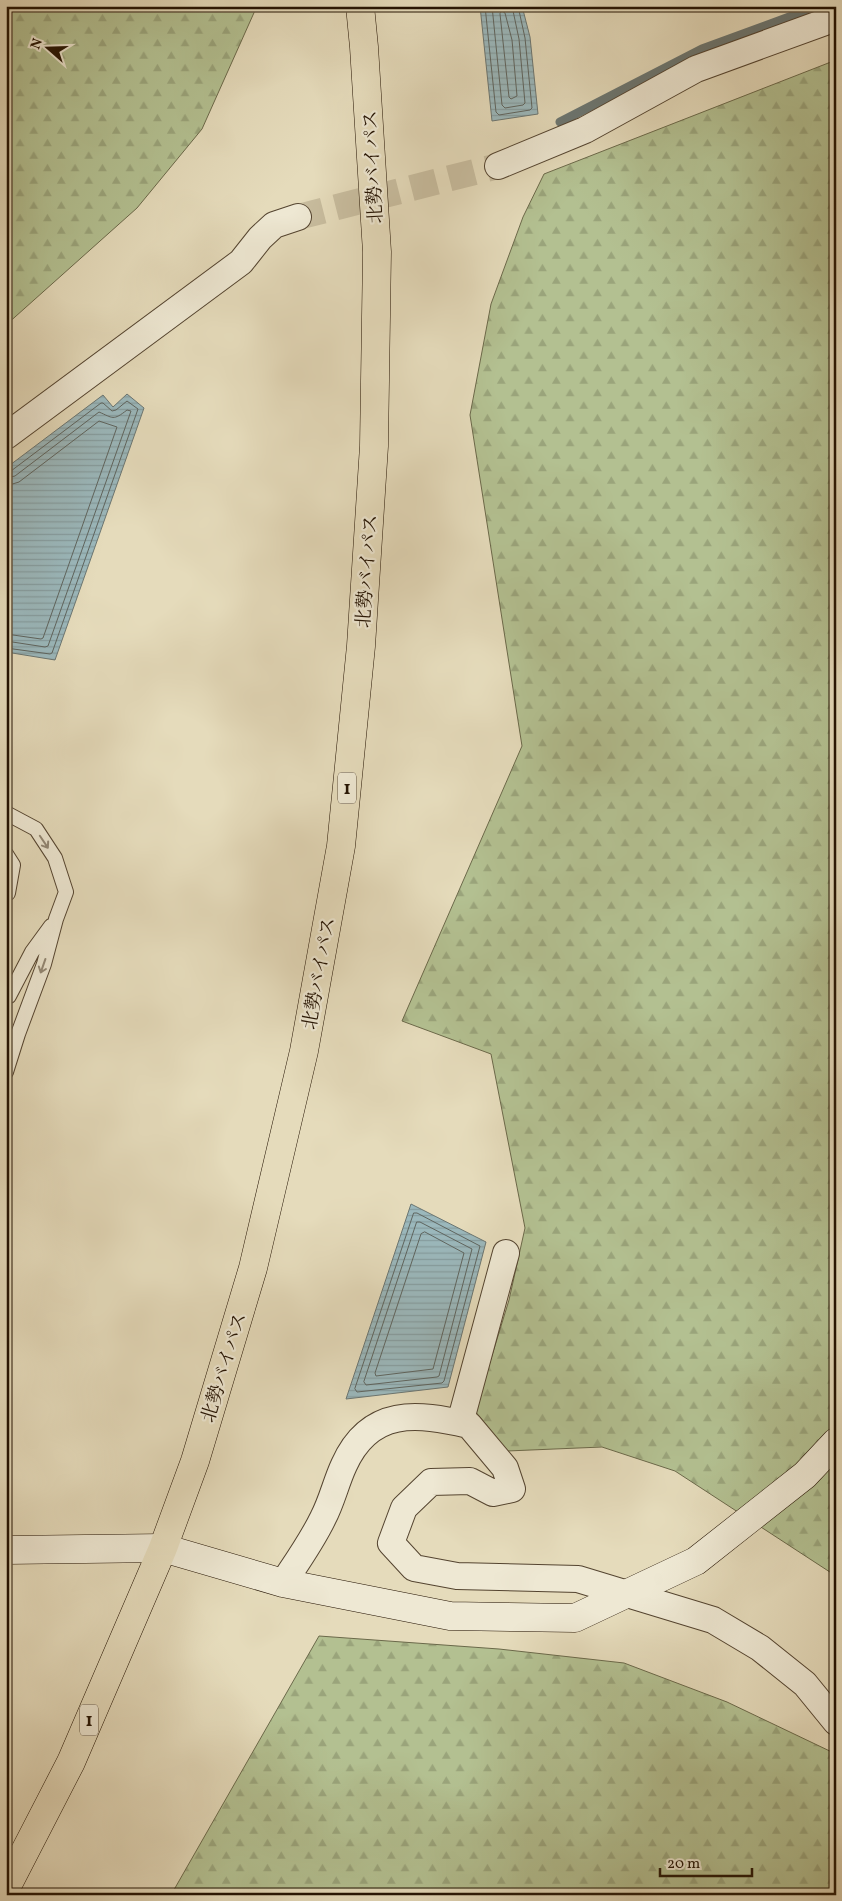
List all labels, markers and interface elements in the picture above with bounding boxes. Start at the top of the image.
north arrow [22,22,72,72]
text: N [27,36,48,52]
street label: 北勢バイパス [358,109,390,224]
street label: 北勢バイパス [351,514,385,629]
road number: 1 [338,772,356,804]
one-way arrow [39,835,49,849]
street label: 北勢バイパス [297,915,343,1032]
one-way arrow [37,958,47,974]
street label: 北勢バイパス [196,1309,254,1426]
road number: 1 [80,1704,98,1736]
scale bar [660,1846,752,1878]
text: 20 m [667,1854,700,1875]

